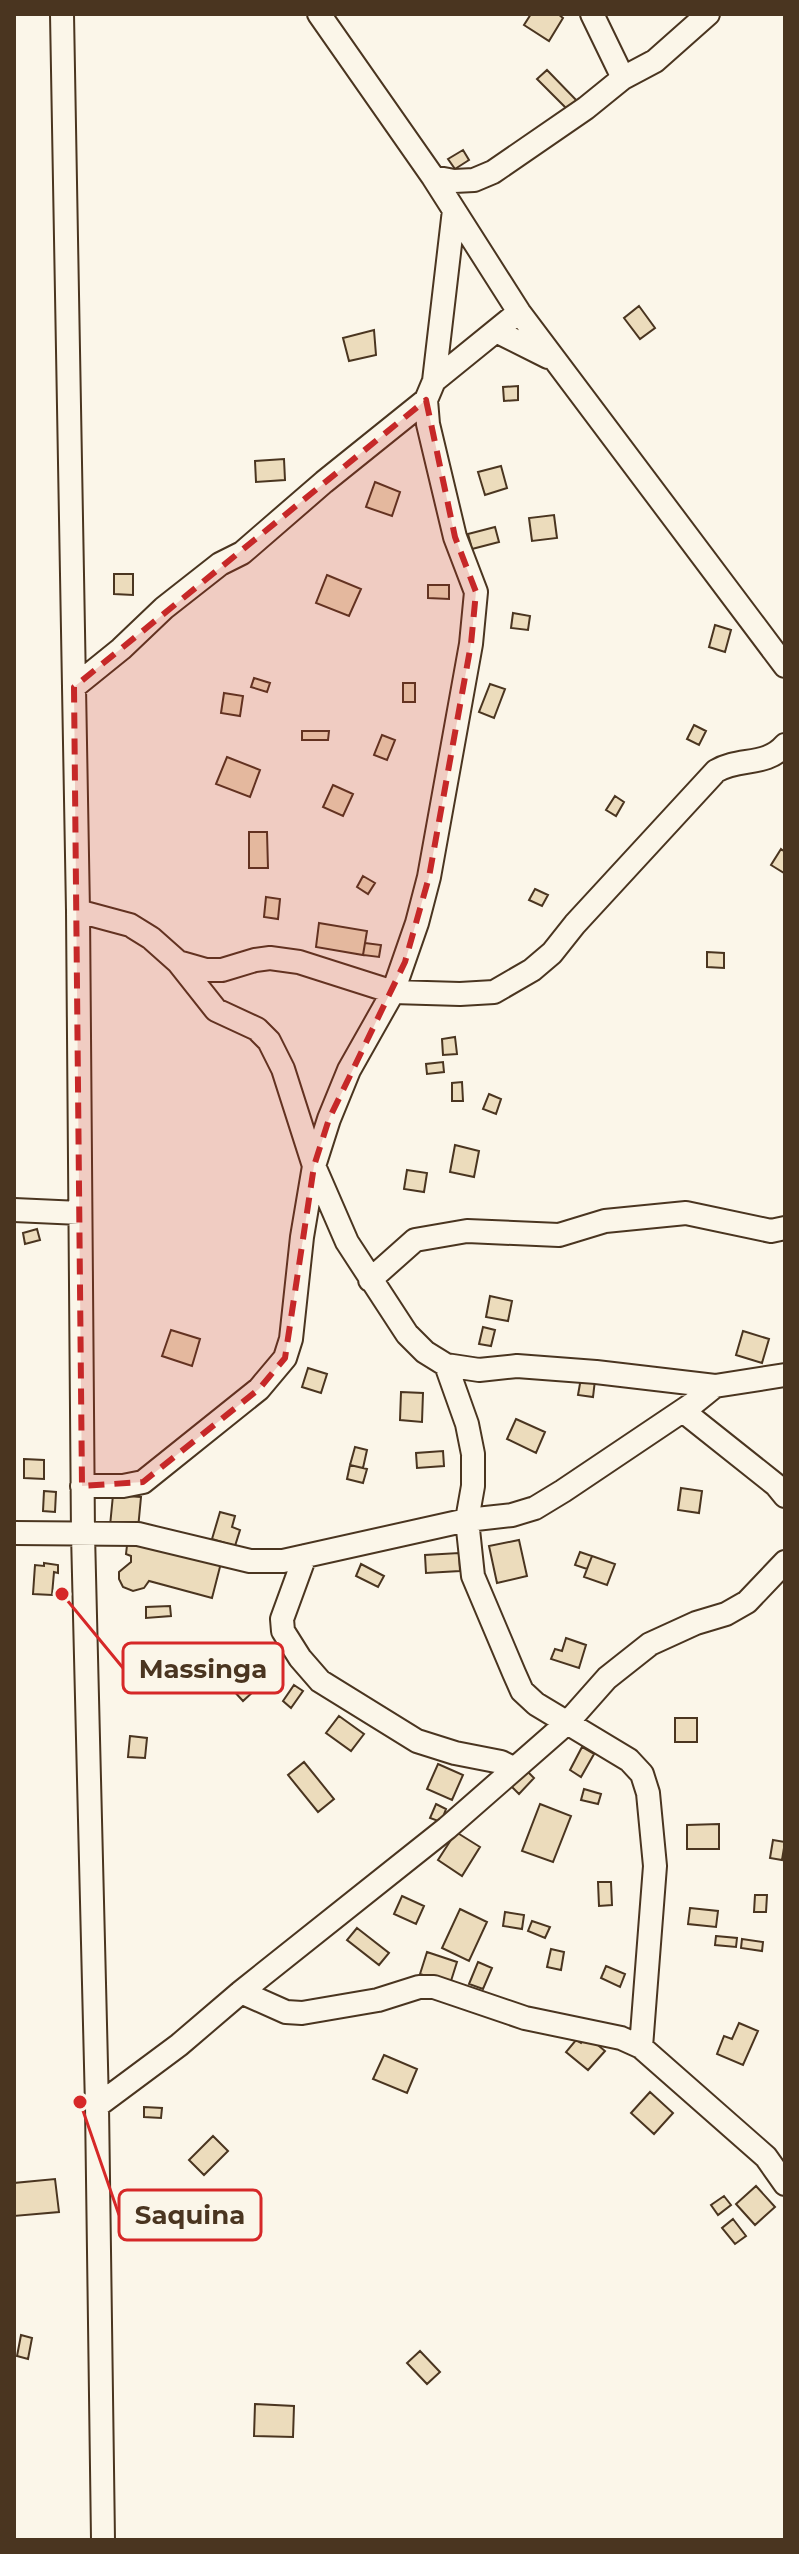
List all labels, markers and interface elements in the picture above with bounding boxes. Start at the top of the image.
callout: Massinga [123,1643,283,1693]
text: Massinga [139,1653,267,1685]
callout: Saquina [119,2190,261,2240]
text: Saquina [135,2199,245,2231]

